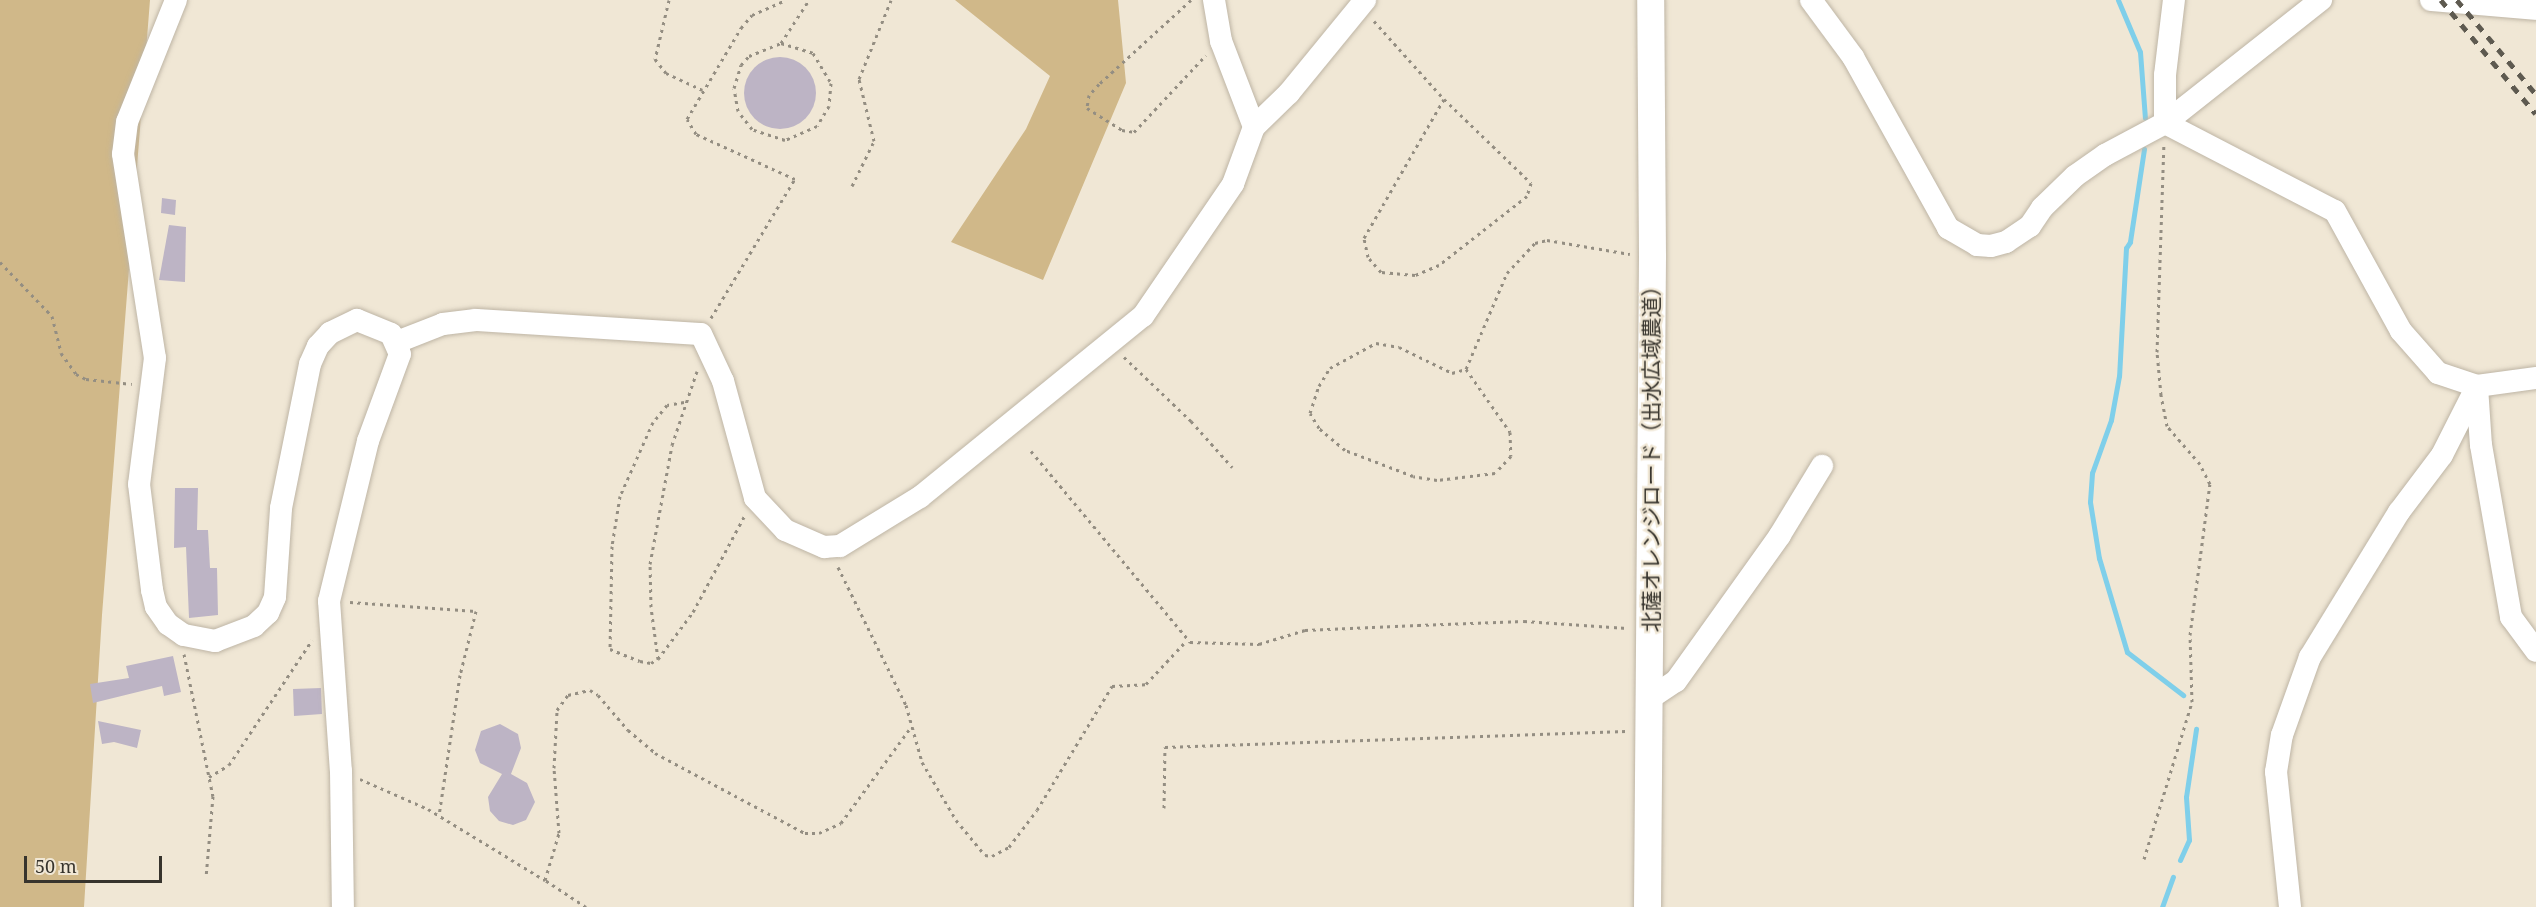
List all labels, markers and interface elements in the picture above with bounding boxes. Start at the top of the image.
street label: 北薩オレンジロード（出水広域農道） [1638,276,1664,632]
scale bar [27,844,165,882]
text: 50 m [35,854,77,878]

